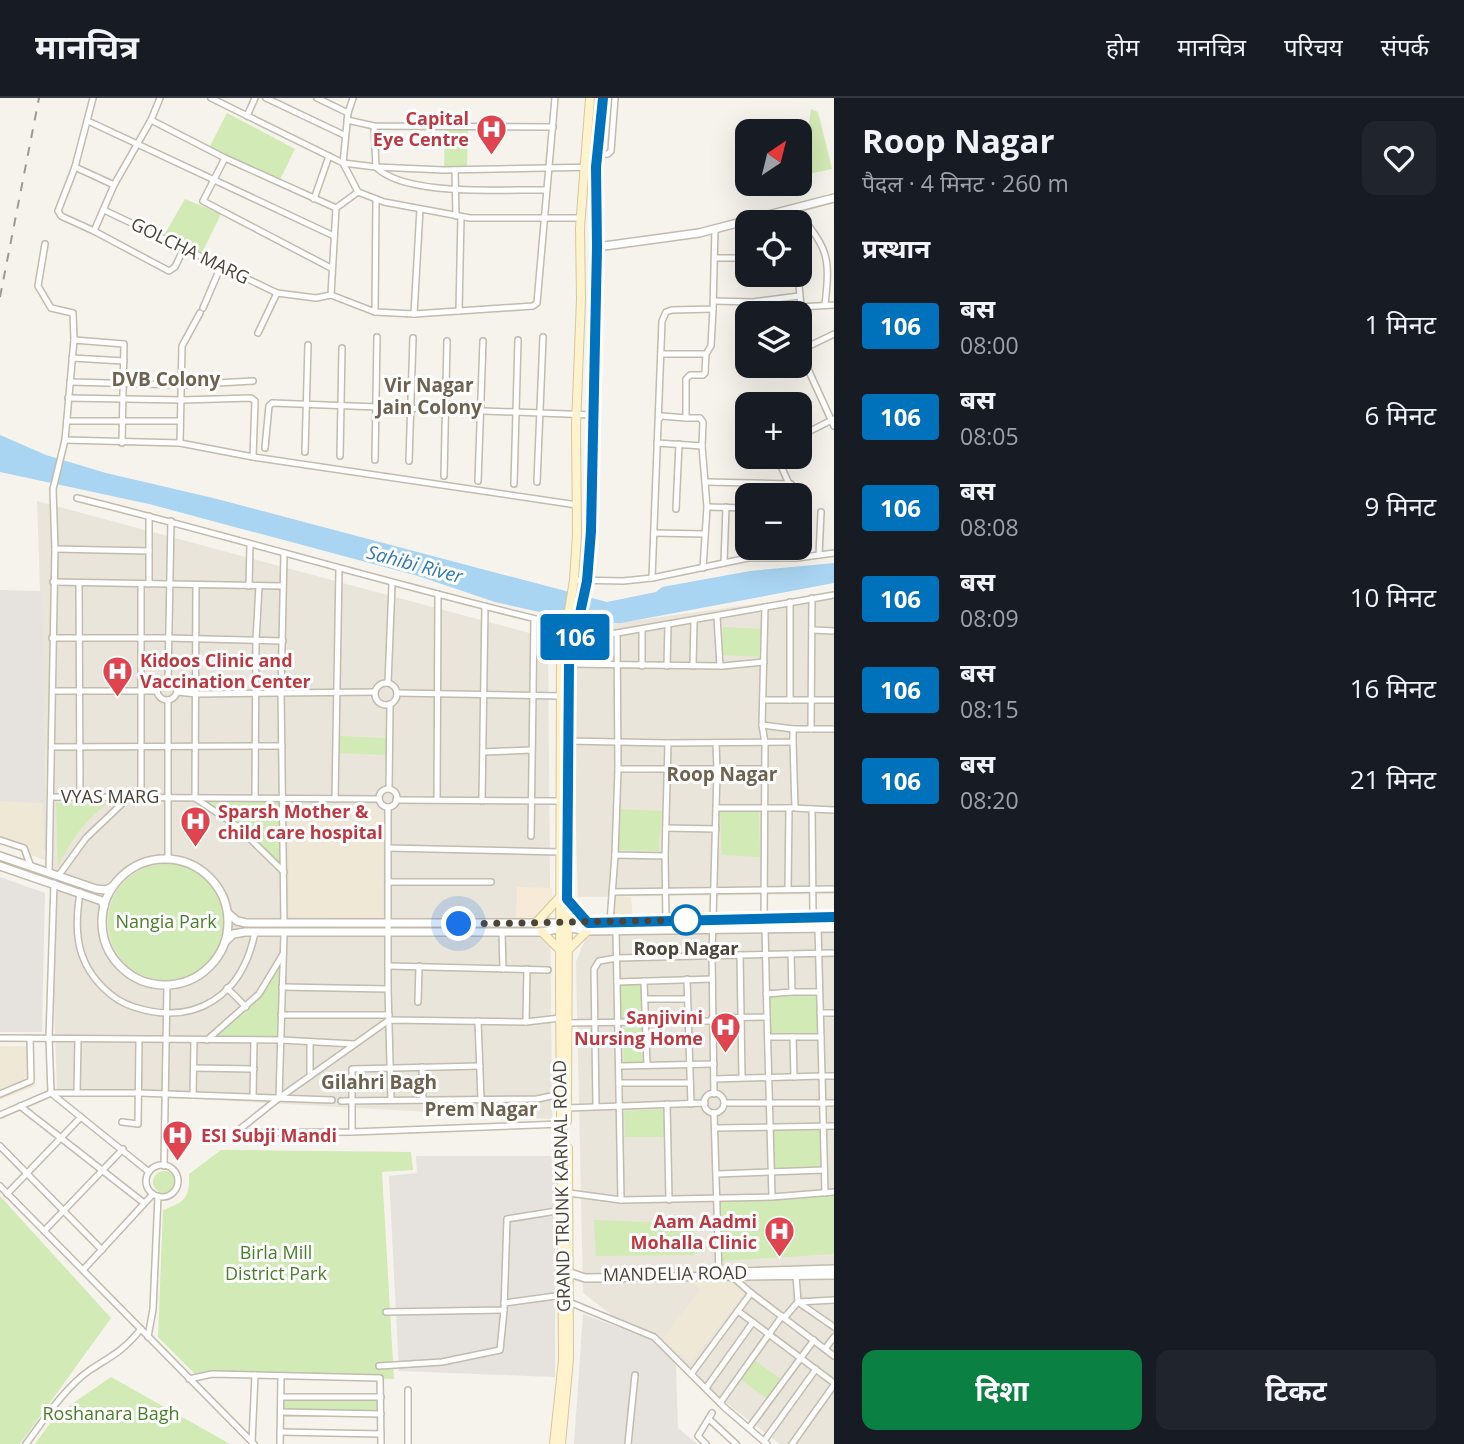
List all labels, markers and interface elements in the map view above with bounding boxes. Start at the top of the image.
text: मानचित्र [35,24,139,69]
text: होम [1106,30,1139,63]
text: मानचित्र [1177,30,1246,63]
text: परिचय [1284,30,1343,63]
text: संपर्क [1381,30,1429,63]
place label: Capital Eye Centre [373,106,469,151]
hospital icon: Capital Eye Centre [475,112,509,156]
text: Roop Nagar [862,118,1054,163]
north arrow [735,119,812,196]
map controls [735,119,812,560]
button: heart [1362,121,1436,195]
text: पैदल · 4 मिनट · 260 m [862,167,1069,199]
button: locate [735,210,812,287]
street label: GOLCHA MARG [127,211,254,289]
text: प्रस्थान [862,230,930,266]
text: बस [960,290,995,326]
button: layers [735,301,812,378]
text: 1 मिनट [1365,306,1436,342]
text: 106 [880,309,921,342]
text: 08:00 [960,329,1019,361]
district label: DVB Colony [112,366,221,392]
district label: Vir Nagar Jain Colony [374,372,482,420]
text: बस [960,381,995,417]
button: + [735,392,812,469]
text: 6 मिनट [1365,397,1436,433]
text: 106 [880,400,921,433]
text: 08:05 [960,420,1019,452]
text: बस [960,472,995,508]
button: − [735,483,812,560]
text: 9 मिनट [1365,488,1436,524]
text: 106 [880,491,921,524]
text: 08:08 [960,511,1019,543]
water label: Sahibi River [364,539,467,590]
text: बस [960,563,995,599]
text: 10 मिनट [1350,579,1436,615]
text: 106 [880,582,921,615]
text: 08:09 [960,602,1019,634]
line badge: 106 [535,614,615,660]
text: 106 [554,620,596,653]
place label: Kidoos Clinic and Vaccination Center [140,648,311,693]
hospital icon: Kidoos Clinic and Vaccination Center [100,654,134,698]
text: बस [960,654,995,690]
text: 16 मिनट [1350,670,1436,706]
text: 106 [880,673,921,706]
text: 08:15 [960,693,1019,725]
text: बस [960,745,995,781]
district label: Roop Nagar [667,761,778,787]
text: 21 मिनट [1350,761,1436,797]
text: 106 [880,764,921,797]
street label: VYAS MARG [61,784,159,808]
text: 08:20 [960,784,1019,816]
place label: Sparsh Mother & child care hospital [218,799,383,844]
hospital icon: Sparsh Mother & child care hospital [178,805,212,849]
marker: Roop Nagar [671,905,701,935]
your location [441,906,476,941]
park label: Nangia Park [115,909,217,933]
place label: Roop Nagar [634,936,738,960]
place label: Sanjivini Nursing Home [574,1005,703,1050]
hospital icon: Sanjivini Nursing Home [709,1011,743,1055]
street label: GRAND TRUNK KARNAL ROAD [547,1060,575,1312]
district label: Gilahri Bagh [321,1069,437,1095]
district label: Prem Nagar [424,1096,538,1122]
hospital icon: ESI Subji Mandi [161,1119,195,1163]
place label: ESI Subji Mandi [201,1123,337,1147]
place label: Aam Aadmi Mohalla Clinic [631,1209,757,1254]
hospital icon: Aam Aadmi Mohalla Clinic [763,1215,797,1259]
park label: Birla Mill District Park [225,1240,327,1285]
street label: MANDELIA ROAD [603,1260,747,1286]
button: दिशा [862,1350,1142,1430]
button: टिकट [1156,1350,1436,1430]
park label: Roshanara Bagh [42,1401,180,1425]

